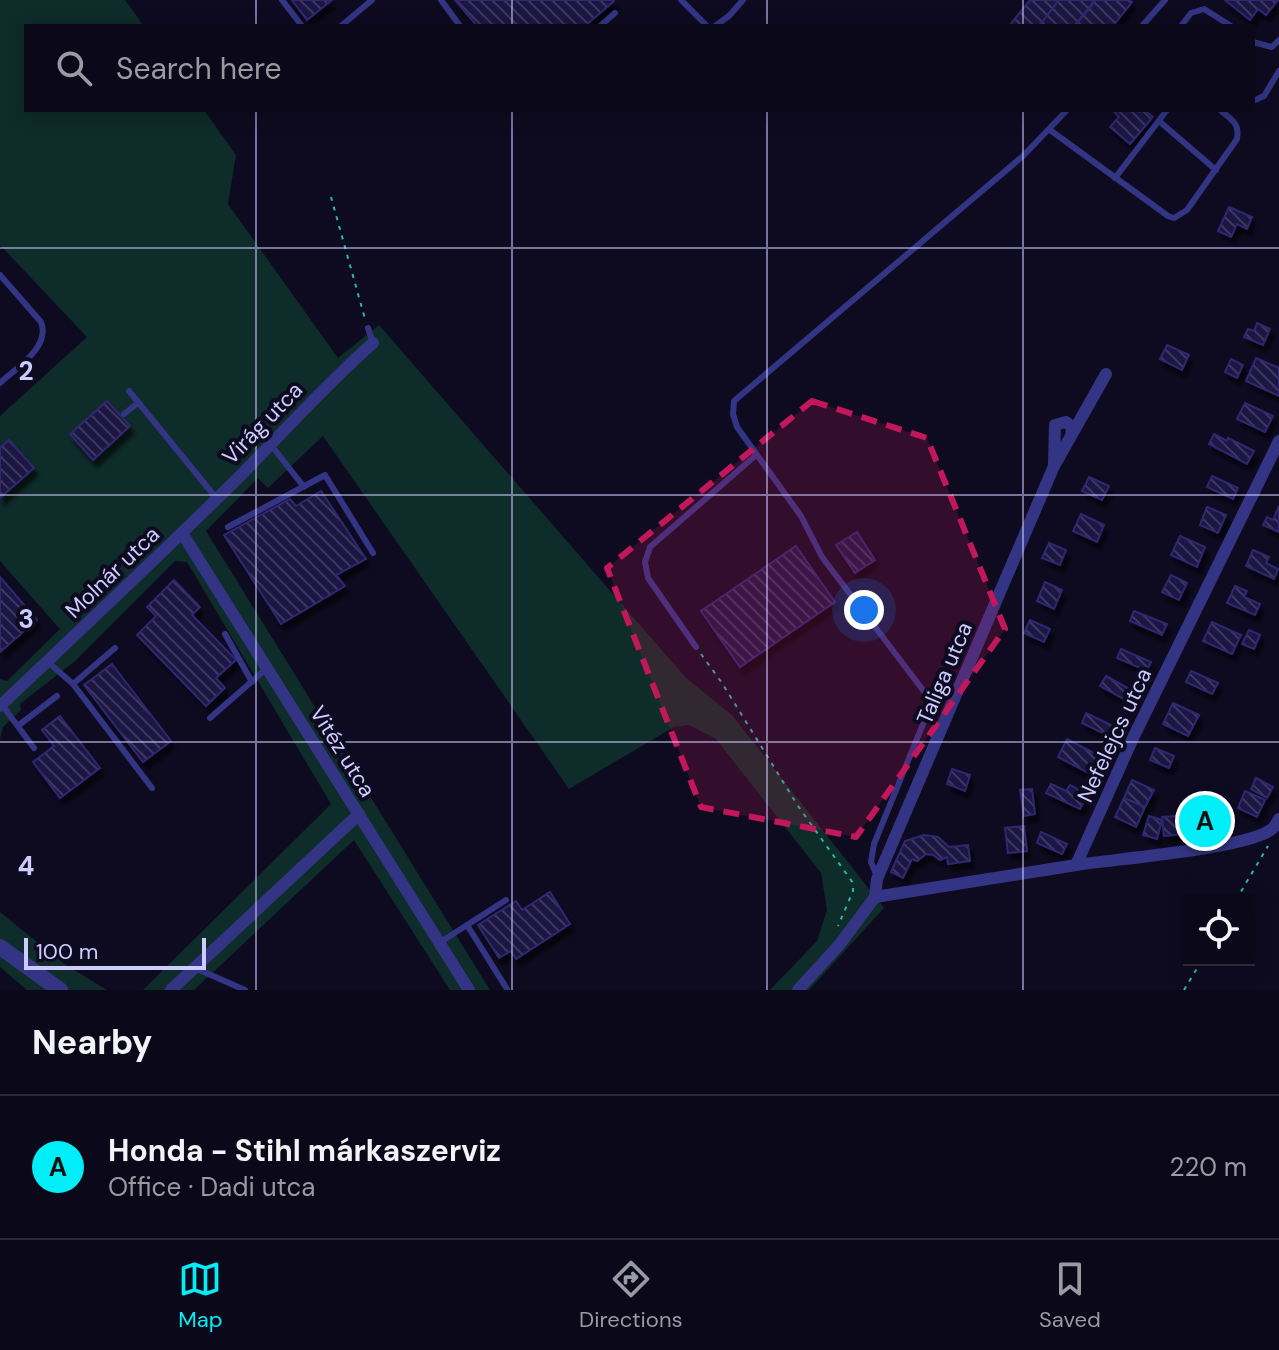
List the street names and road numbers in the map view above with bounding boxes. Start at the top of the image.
street label: Virág utca [216,376,309,471]
street label: Molnár utca [59,520,166,625]
street label: Taliga utca [910,618,979,729]
street label: Nefelejcs utca [1071,663,1158,807]
street label: Vitéz utca [303,700,382,802]

